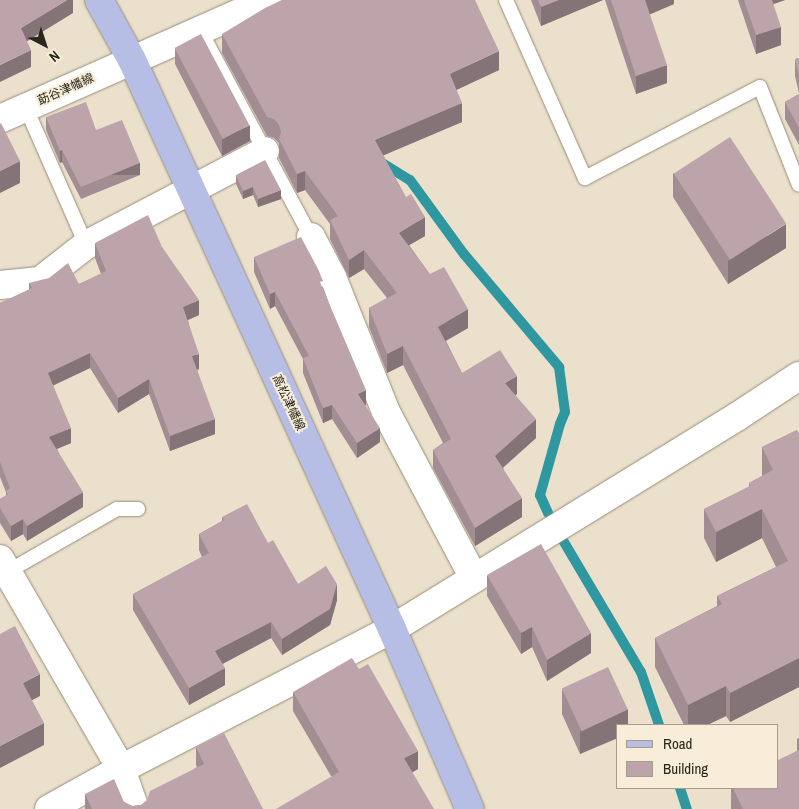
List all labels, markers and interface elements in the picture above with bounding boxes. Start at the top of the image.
north arrow [20,20,70,70]
text: N [46,47,64,66]
street label: 莇谷津幡線 [36,71,96,109]
street label: 高松津幡線 [269,373,307,433]
legend [616,724,779,789]
text: Road [663,733,692,754]
text: Building [663,758,708,779]

